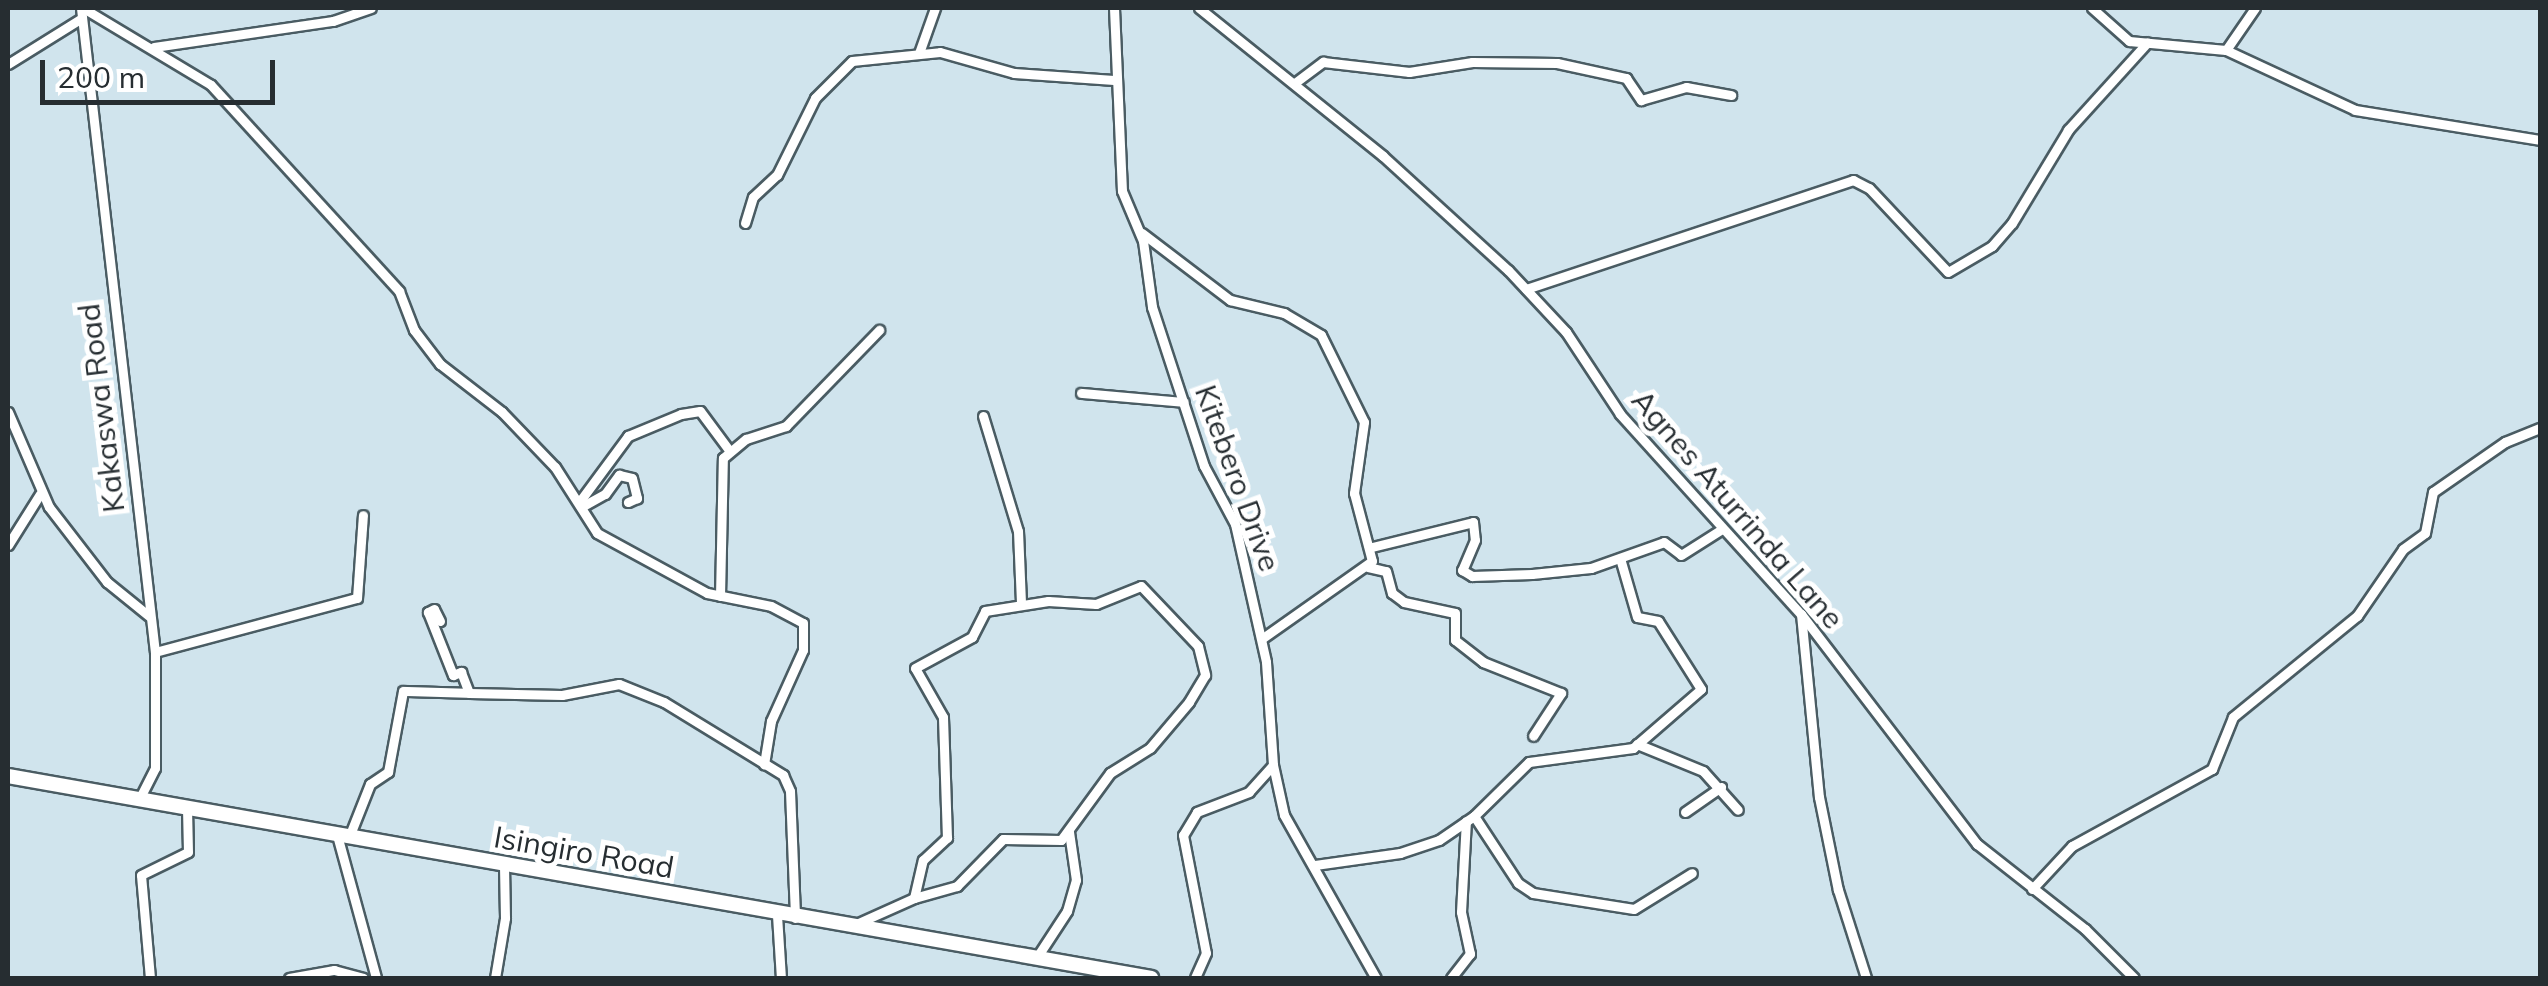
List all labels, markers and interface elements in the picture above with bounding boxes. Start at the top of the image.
scale bar [45,40,280,102]
text: 200 m [57,58,145,96]
street label: Kakaswa Road [70,302,132,514]
street label: Kitebero Drive [1188,380,1288,576]
street label: Agnes Aturrinda Lane [1624,382,1852,636]
street label: Isingiro Road [491,818,677,886]

